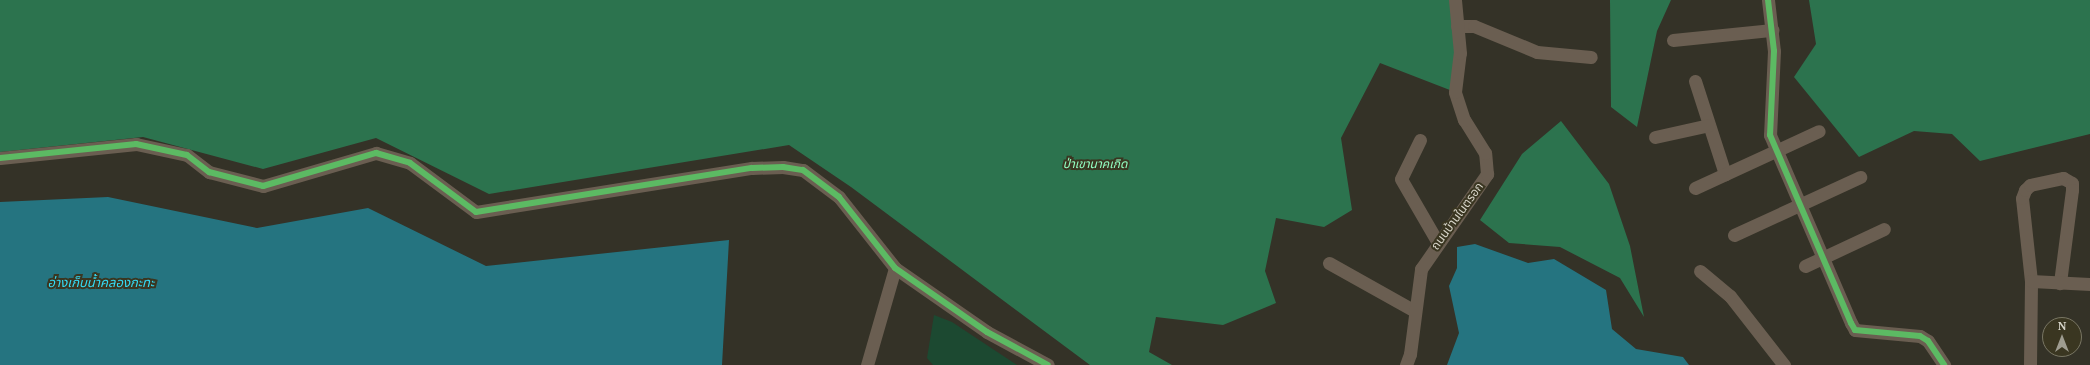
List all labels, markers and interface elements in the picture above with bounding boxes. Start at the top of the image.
park label: ป่าเขานาคเกิด [1063,157,1127,171]
street label: ถนนบ้านในตรอก [1428,180,1486,252]
water label: อ่างเก็บน้ำคลองกะทะ [48,274,154,290]
north arrow [2042,317,2082,357]
text: N [2058,318,2066,333]

